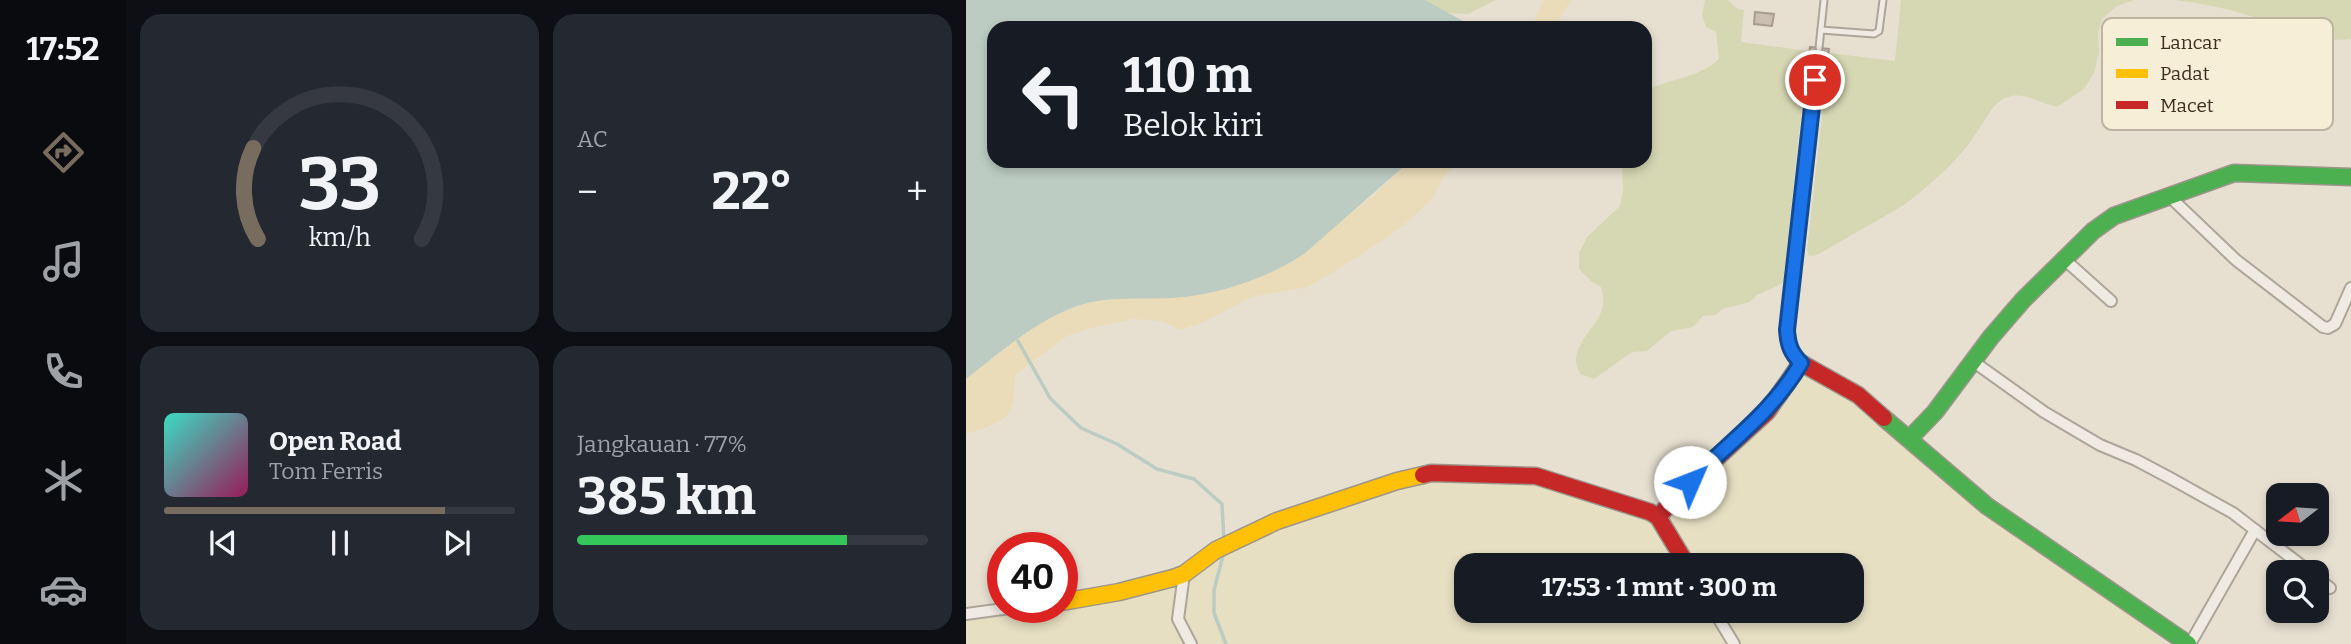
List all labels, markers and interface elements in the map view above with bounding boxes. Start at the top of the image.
legend [2102,18,2333,130]
text: 17:52 [26,30,100,68]
text: Lancar [2160,31,2221,54]
text: 110 m [1123,46,1252,105]
icon: left [1008,49,1099,140]
pin [1785,50,1845,110]
icon: arrive [1796,61,1834,99]
text: Padat [2160,62,2210,85]
text: Macet [2160,94,2214,117]
text: Belok kiri [1123,106,1263,144]
text: AC [577,125,608,153]
icon: directions [39,128,88,177]
text: 33 [298,141,381,228]
text: 22° [711,160,793,223]
text: − [577,169,598,215]
text: + [906,169,928,215]
text: km/h [309,223,371,253]
icon: music [39,237,88,286]
icon: phone [39,347,88,396]
text: Open Road [269,426,401,457]
text: Jangkauan · 77% [577,430,747,458]
position arrow [1653,445,1727,519]
icon: climate [39,456,88,505]
text: Tom Ferris [269,457,383,485]
text: 385 km [577,465,756,528]
north arrow [2266,483,2329,546]
map controls [2266,483,2329,623]
icon: previous [204,524,242,562]
icon: pause [321,524,359,562]
icon: next [438,524,476,562]
speed limit sign: 40 [987,532,1078,623]
button: search [2266,560,2329,623]
icon: car [39,565,88,614]
text: 17:53 · 1 mnt · 300 m [1541,572,1777,603]

